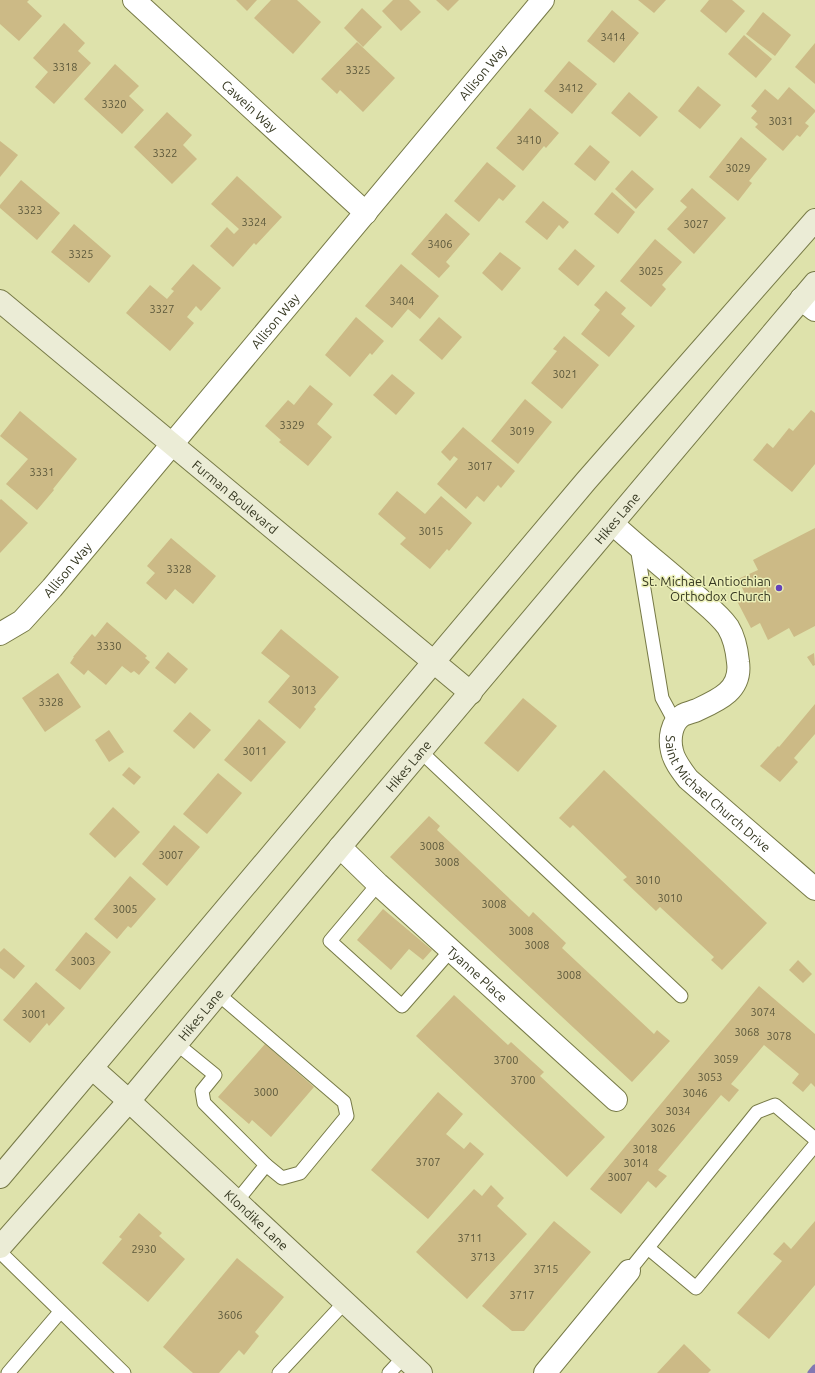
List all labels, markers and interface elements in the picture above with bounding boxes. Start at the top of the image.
house number: 3414 [601,31,625,43]
street label: Allison Way [456,42,509,102]
house number: 3318 [53,61,77,73]
house number: 3325 [346,64,370,76]
street label: Cawein Way [219,77,280,135]
house number: 3412 [559,82,583,94]
house number: 3320 [102,98,126,110]
house number: 3031 [769,115,793,127]
house number: 3410 [517,134,541,146]
house number: 3322 [153,147,177,159]
house number: 3029 [726,162,750,174]
house number: 3323 [18,204,42,216]
house number: 3324 [242,216,266,228]
house number: 3027 [684,218,708,230]
house number: 3406 [428,238,452,250]
house number: 3325 [69,248,93,260]
house number: 3025 [639,265,663,277]
street label: Allison Way [248,291,302,351]
house number: 3404 [390,295,414,307]
house number: 3327 [150,303,174,315]
house number: 3021 [553,368,577,380]
house number: 3329 [280,419,304,431]
house number: 3019 [510,425,534,437]
street label: Furman Boulevard [190,457,281,536]
house number: 3017 [468,460,492,472]
house number: 3331 [30,466,54,478]
street label: Hikes Lane [592,490,642,546]
house number: 3015 [419,525,443,537]
street label: Allison Way [40,540,94,600]
house number: 3328 [167,563,191,575]
place label: St. Michael Antiochian Orthodox Church [642,574,771,603]
marker: St. Michael Antiochian Orthodox Church [774,583,784,593]
house number: 3330 [97,640,121,652]
house number: 3013 [292,684,316,696]
house number: 3328 [39,696,63,708]
street label: Saint Michael Church Drive [664,735,774,854]
street label: Hikes Lane [383,738,434,794]
house number: 3011 [243,745,267,757]
house number: 3008 [420,840,444,852]
house number: 3007 [159,849,183,861]
house number: 3008 [435,856,459,868]
house number: 3010 [636,874,660,886]
house number: 3010 [658,892,682,904]
house number: 3008 [482,898,506,910]
house number: 3005 [113,903,137,915]
house number: 3008 [509,925,533,937]
house number: 3008 [525,939,549,951]
street label: Tyanne Place [444,943,510,1005]
house number: 3003 [71,955,95,967]
house number: 3008 [557,969,581,981]
street label: Hikes Lane [175,986,226,1043]
house number: 3074 [751,1006,775,1018]
house number: 3001 [22,1008,46,1020]
house number: 3068 [735,1026,759,1038]
house number: 3078 [767,1030,791,1042]
house number: 3059 [714,1053,738,1065]
house number: 3700 [494,1054,518,1066]
house number: 3053 [698,1071,722,1083]
house number: 3700 [511,1074,535,1086]
house number: 3000 [254,1086,278,1098]
house number: 3046 [683,1087,707,1099]
house number: 3034 [666,1105,690,1117]
house number: 3026 [651,1122,675,1134]
house number: 3018 [633,1143,657,1155]
house number: 3707 [416,1156,440,1168]
house number: 3014 [624,1157,648,1169]
house number: 3007 [608,1171,632,1183]
street label: Klondike Lane [222,1187,291,1253]
house number: 3711 [458,1232,482,1244]
house number: 2930 [132,1243,156,1255]
house number: 3713 [471,1251,495,1263]
house number: 3715 [534,1263,558,1275]
house number: 3717 [510,1289,534,1301]
house number: 3606 [218,1309,242,1321]

